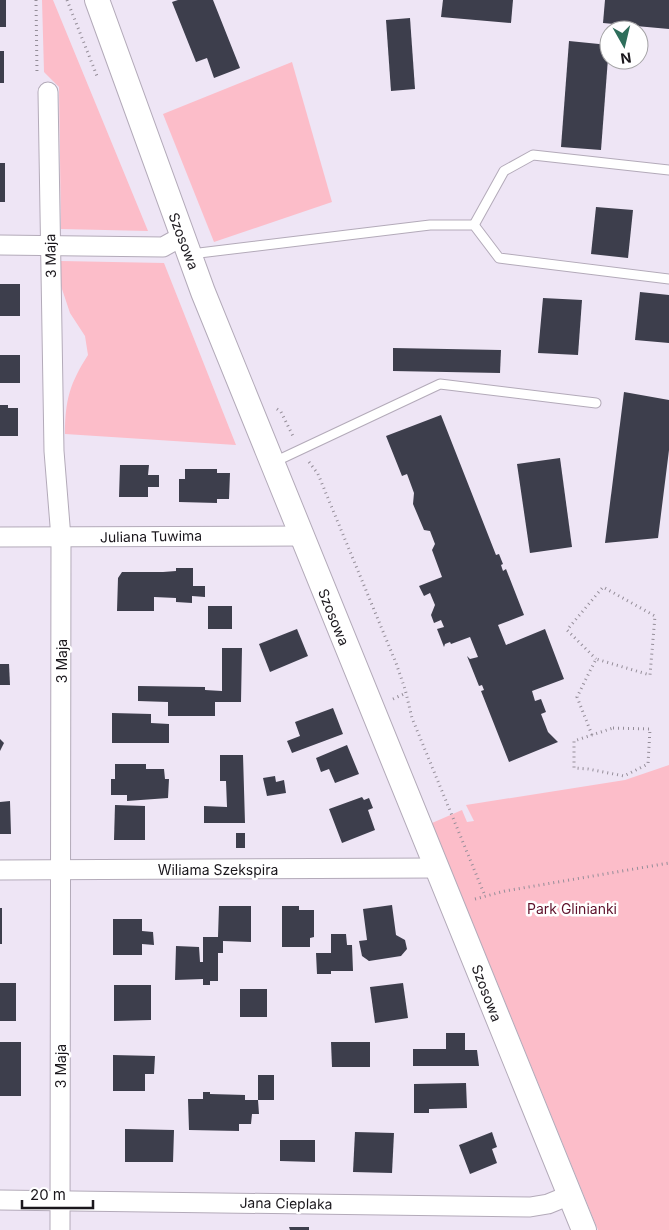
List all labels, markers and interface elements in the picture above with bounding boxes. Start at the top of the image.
north arrow [599,20,649,70]
text: N [619,49,632,68]
street label: Szosowa [165,210,203,272]
street label: 3 Maja [41,234,59,278]
street label: Juliana Tuwima [100,527,202,545]
street label: Szosowa [315,586,353,648]
street label: 3 Maja [53,639,70,683]
street label: Wiliama Szekspira [158,861,278,878]
park label: Park Glinianki [527,900,617,917]
street label: Szosowa [468,962,506,1024]
street label: 3 Maja [52,1044,69,1088]
scale bar [22,1178,94,1210]
text: 20 m [30,1185,66,1204]
street label: Jana Cieplaka [239,1194,333,1212]

